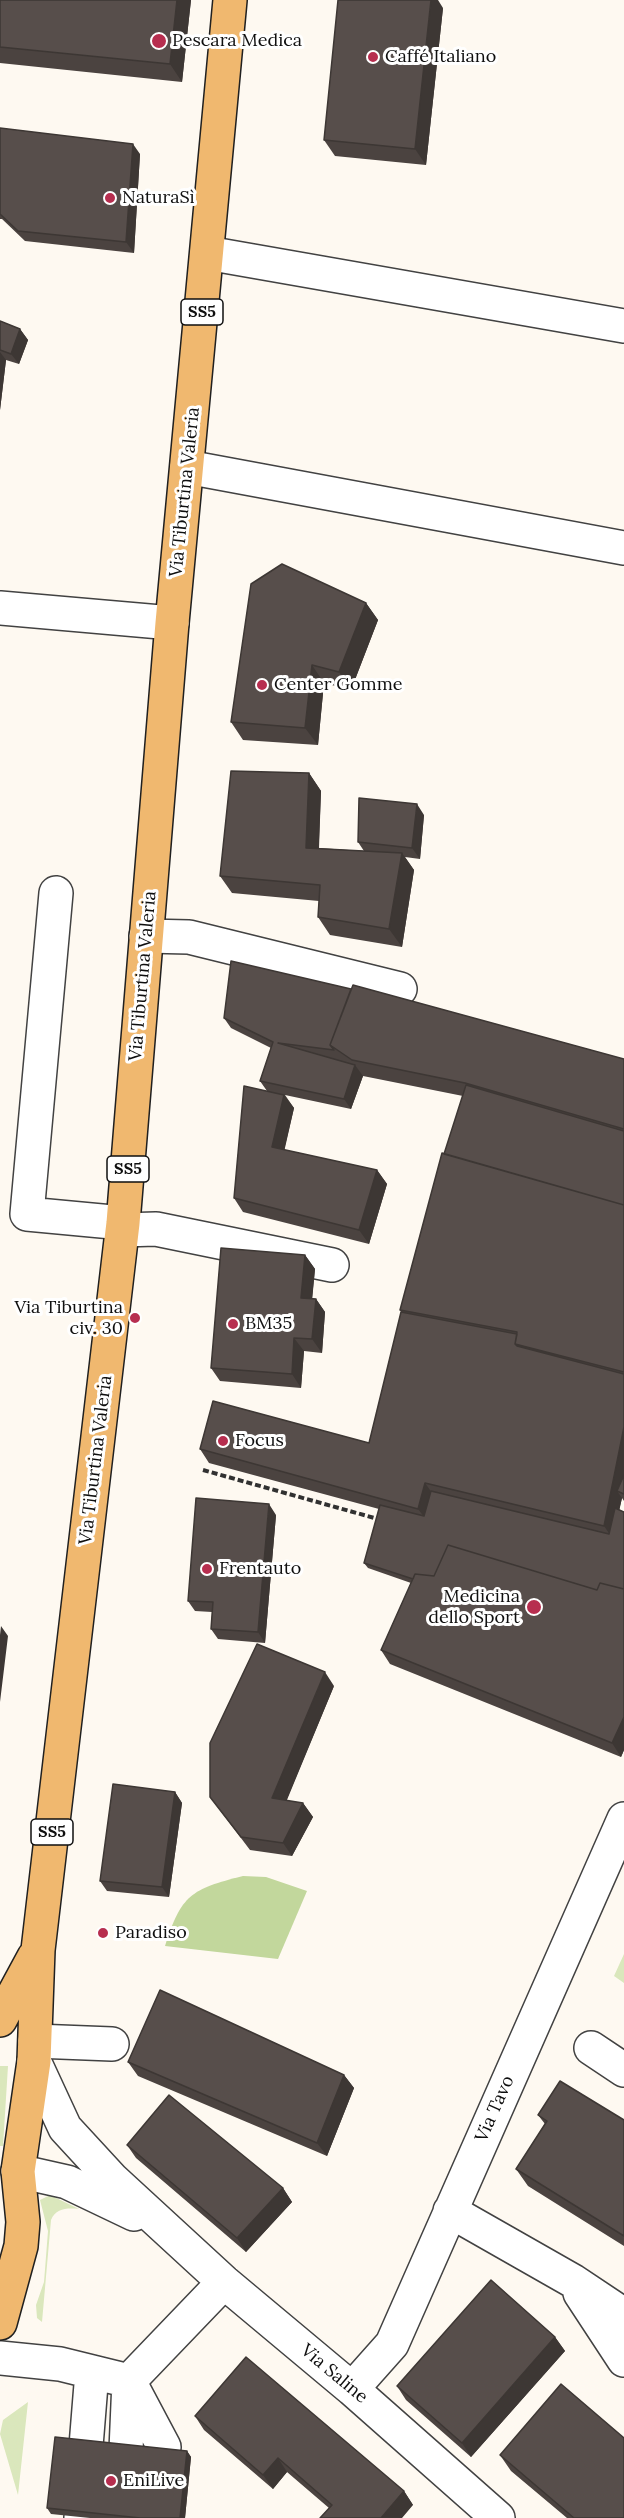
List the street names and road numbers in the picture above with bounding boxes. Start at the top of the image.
road number: SS5 [181,299,223,325]
street label: Via Tiburtina Valeria [165,406,205,578]
street label: Via Tiburtina Valeria [125,890,161,1062]
road number: SS5 [107,1156,149,1182]
street label: Via Tiburtina Valeria [75,1374,117,1546]
road number: SS5 [31,1819,73,1845]
street label: Via Tavo [471,2073,519,2145]
street label: Via Saline [296,2340,372,2408]

